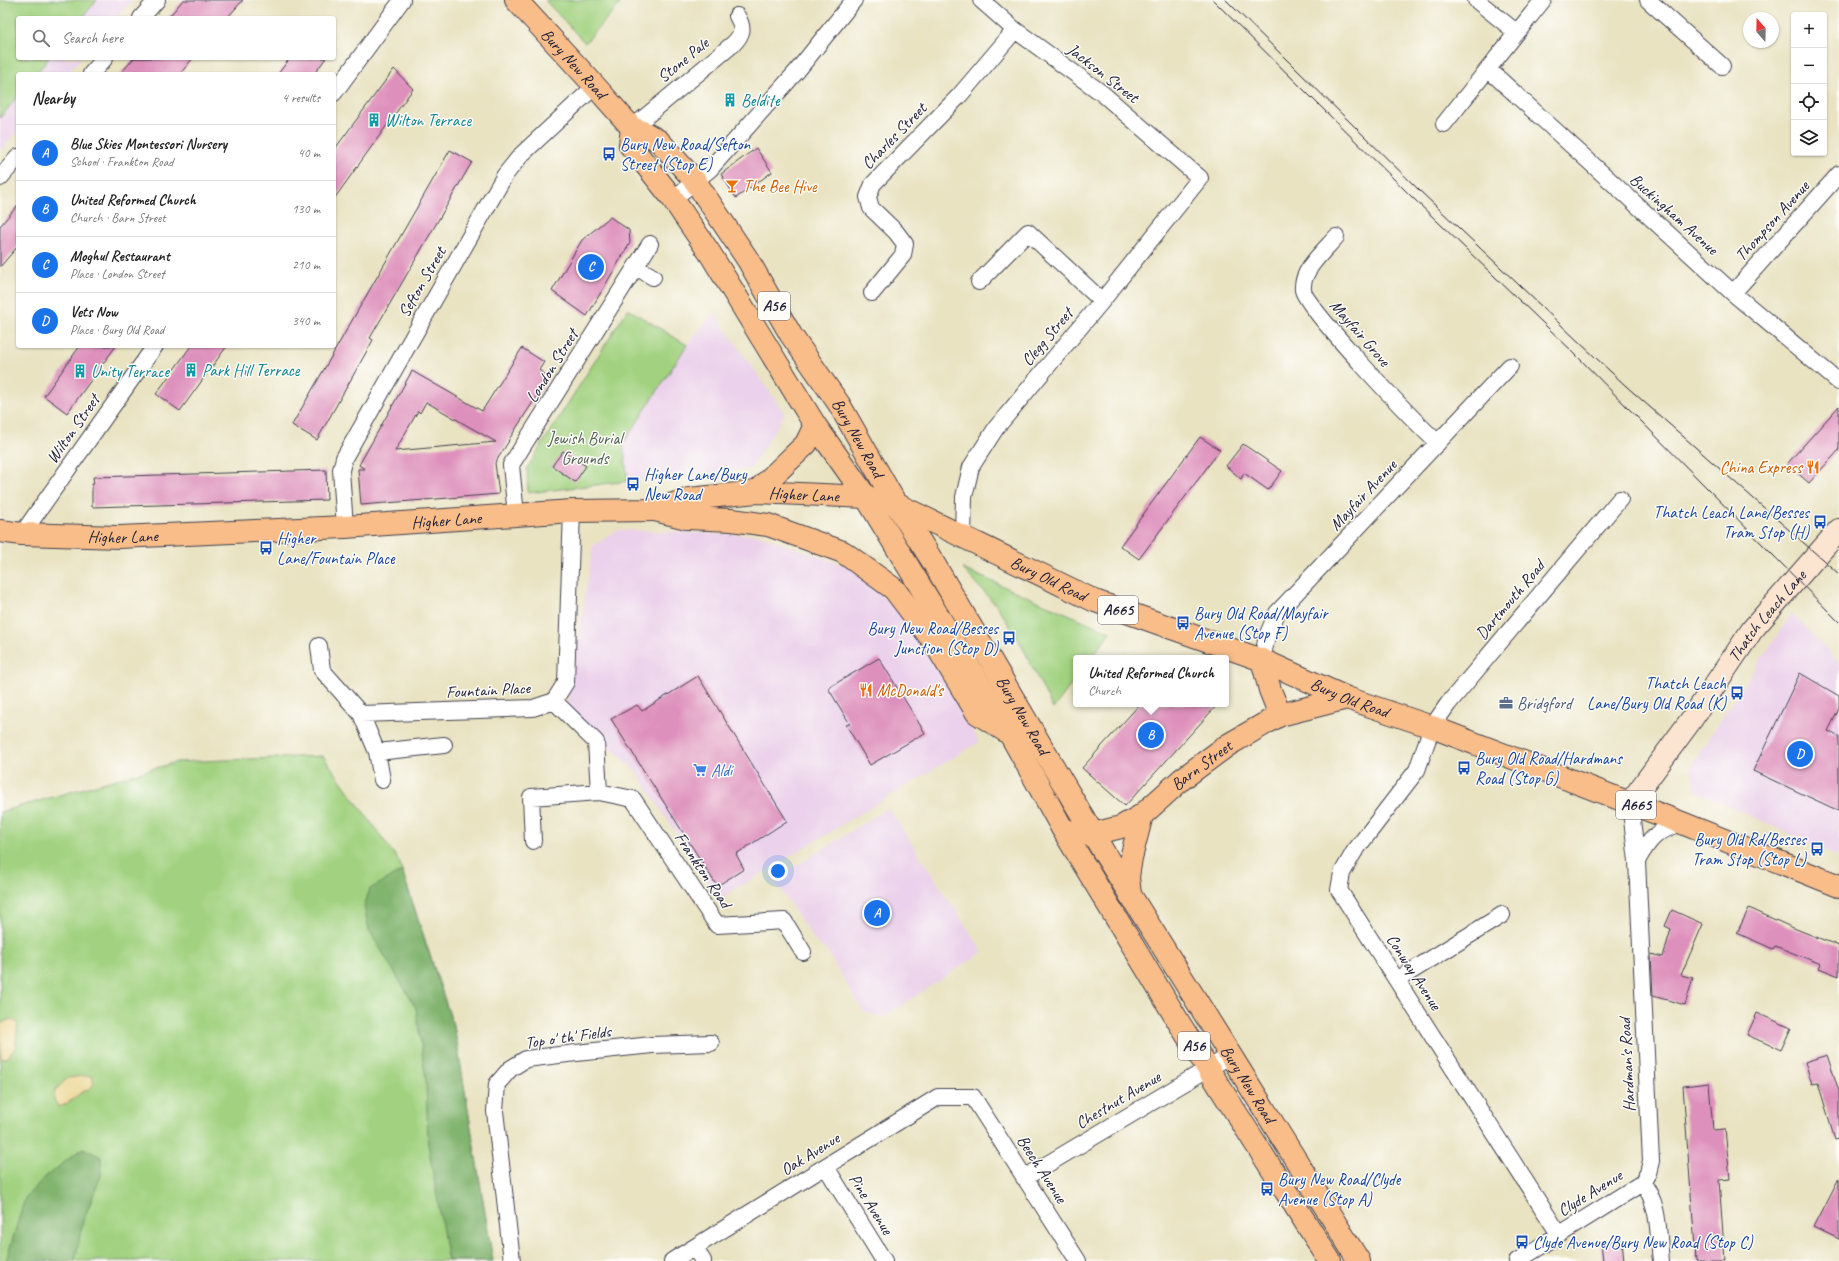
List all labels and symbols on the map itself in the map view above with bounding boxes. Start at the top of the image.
north arrow [1743,12,1779,48]
street label: Bury New Road [537,24,613,104]
street label: Stone Pale [653,32,714,87]
street label: Jackson Street [1062,38,1145,109]
place label: Beldite [741,90,781,111]
building icon: Beldite [722,92,738,108]
street label: Charles Street [857,97,933,174]
place label: Wilton Terrace [385,110,472,131]
building icon: Wilton Terrace [366,112,382,128]
place label: Bury New Road/Sefton Street (Stop E) [620,134,752,175]
bus stop icon: Bury New Road/Sefton Street (Stop E) [601,146,617,162]
street label: Buckingham Avenue [1625,169,1724,260]
street label: Thompson Avenue [1730,175,1815,266]
place label: The Bee Hive [743,176,818,197]
bar icon: The Bee Hive [724,178,740,194]
street label: Sefton Street [393,241,452,321]
pin: C [578,252,604,282]
road number: A56 [758,292,790,320]
street label: Mayfair Grove [1325,295,1396,372]
street label: Clegg Street [1017,302,1079,370]
street label: London Street [521,324,584,406]
place label: Park Hill Terrace [202,360,301,381]
place label: Unity Terrace [91,361,170,382]
building icon: Park Hill Terrace [183,362,199,378]
building icon: Unity Terrace [72,363,88,379]
street label: Wilton Street [42,389,106,467]
street label: Bury New Road [827,394,890,483]
park label: Jewish Burial Grounds [547,428,625,469]
street label: Mayfair Avenue [1325,454,1402,535]
place label: China Express [1720,457,1804,478]
restaurant icon: China Express [1805,459,1821,475]
place label: Higher Lane/Bury New Road [644,464,748,505]
bus stop icon: Higher Lane/Bury New Road [625,476,641,492]
street label: Higher Lane [768,482,841,506]
place label: Thatch Leach Lane/Besses Tram Stop (H) [1653,502,1811,543]
street label: Higher Lane [411,507,483,533]
bus stop icon: Thatch Leach Lane/Besses Tram Stop (H) [1812,514,1828,530]
street label: Higher Lane [87,525,160,548]
place label: Higher Lane/Fountain Place [277,528,396,569]
bus stop icon: Higher Lane/Fountain Place [258,540,274,556]
street label: Bury Old Road [1007,551,1093,607]
street label: Dartmouth Road [1471,554,1551,644]
street label: Thatch Leach Lane [1723,564,1811,666]
road number: A665 [1098,596,1138,624]
place label: Bury Old Road/Mayfair Avenue (Stop F) [1194,603,1329,644]
bus stop icon: Bury Old Road/Mayfair Avenue (Stop F) [1175,615,1191,631]
place label: Bury New Road/Besses Junction (Stop D) [867,618,1000,659]
bus stop icon: Bury New Road/Besses Junction (Stop D) [1001,630,1017,646]
street label: Bury New Road [992,672,1056,760]
street label: Bury Old Road [1307,673,1394,723]
place label: Thatch Leach Lane/Bury Old Road (K) [1587,673,1727,714]
street label: Fountain Place [445,677,532,703]
place label: McDonald's [877,680,945,701]
restaurant icon: McDonald's [858,682,874,698]
bus stop icon: Thatch Leach Lane/Bury Old Road (K) [1729,685,1745,701]
place label: Bridgford [1517,693,1574,714]
office icon: Bridgford [1498,695,1514,711]
pin: B [1138,720,1164,750]
street label: Barn Street [1166,734,1238,795]
pin: D [1787,739,1813,769]
place label: Bury Old Road/Hardmans Road (Stop G) [1475,748,1623,789]
place label: Aldi [711,760,734,781]
bus stop icon: Bury Old Road/Hardmans Road (Stop G) [1456,760,1472,776]
supermarket icon: Aldi [692,762,708,778]
road number: A665 [1616,791,1656,819]
street label: Frankton Road [670,828,737,914]
place label: Bury Old Rd/Besses Tram Stop (Stop L) [1692,829,1808,870]
bus stop icon: Bury Old Rd/Besses Tram Stop (Stop L) [1809,841,1825,857]
your location [768,861,788,881]
pin: A [864,898,890,928]
street label: Conway Avenue [1382,930,1447,1015]
street label: Hardman's Road [1614,1014,1640,1113]
street label: Top o' th' Fields [524,1020,614,1053]
road number: A56 [1178,1032,1210,1060]
street label: Bury New Road [1216,1041,1282,1129]
street label: Chestnut Avenue [1072,1066,1166,1134]
street label: Oak Avenue [777,1127,845,1180]
street label: Beech Avenue [1012,1131,1073,1208]
street label: Clyde Avenue [1554,1164,1627,1221]
place label: Bury New Road/Clyde Avenue (Stop A) [1278,1169,1402,1210]
street label: Pine Avenue [844,1170,899,1240]
bus stop icon: Bury New Road/Clyde Avenue (Stop A) [1259,1181,1275,1197]
place label: Clyde Avenue/Bury New Road (Stop C) [1533,1232,1754,1253]
bus stop icon: Clyde Avenue/Bury New Road (Stop C) [1514,1234,1530,1250]

